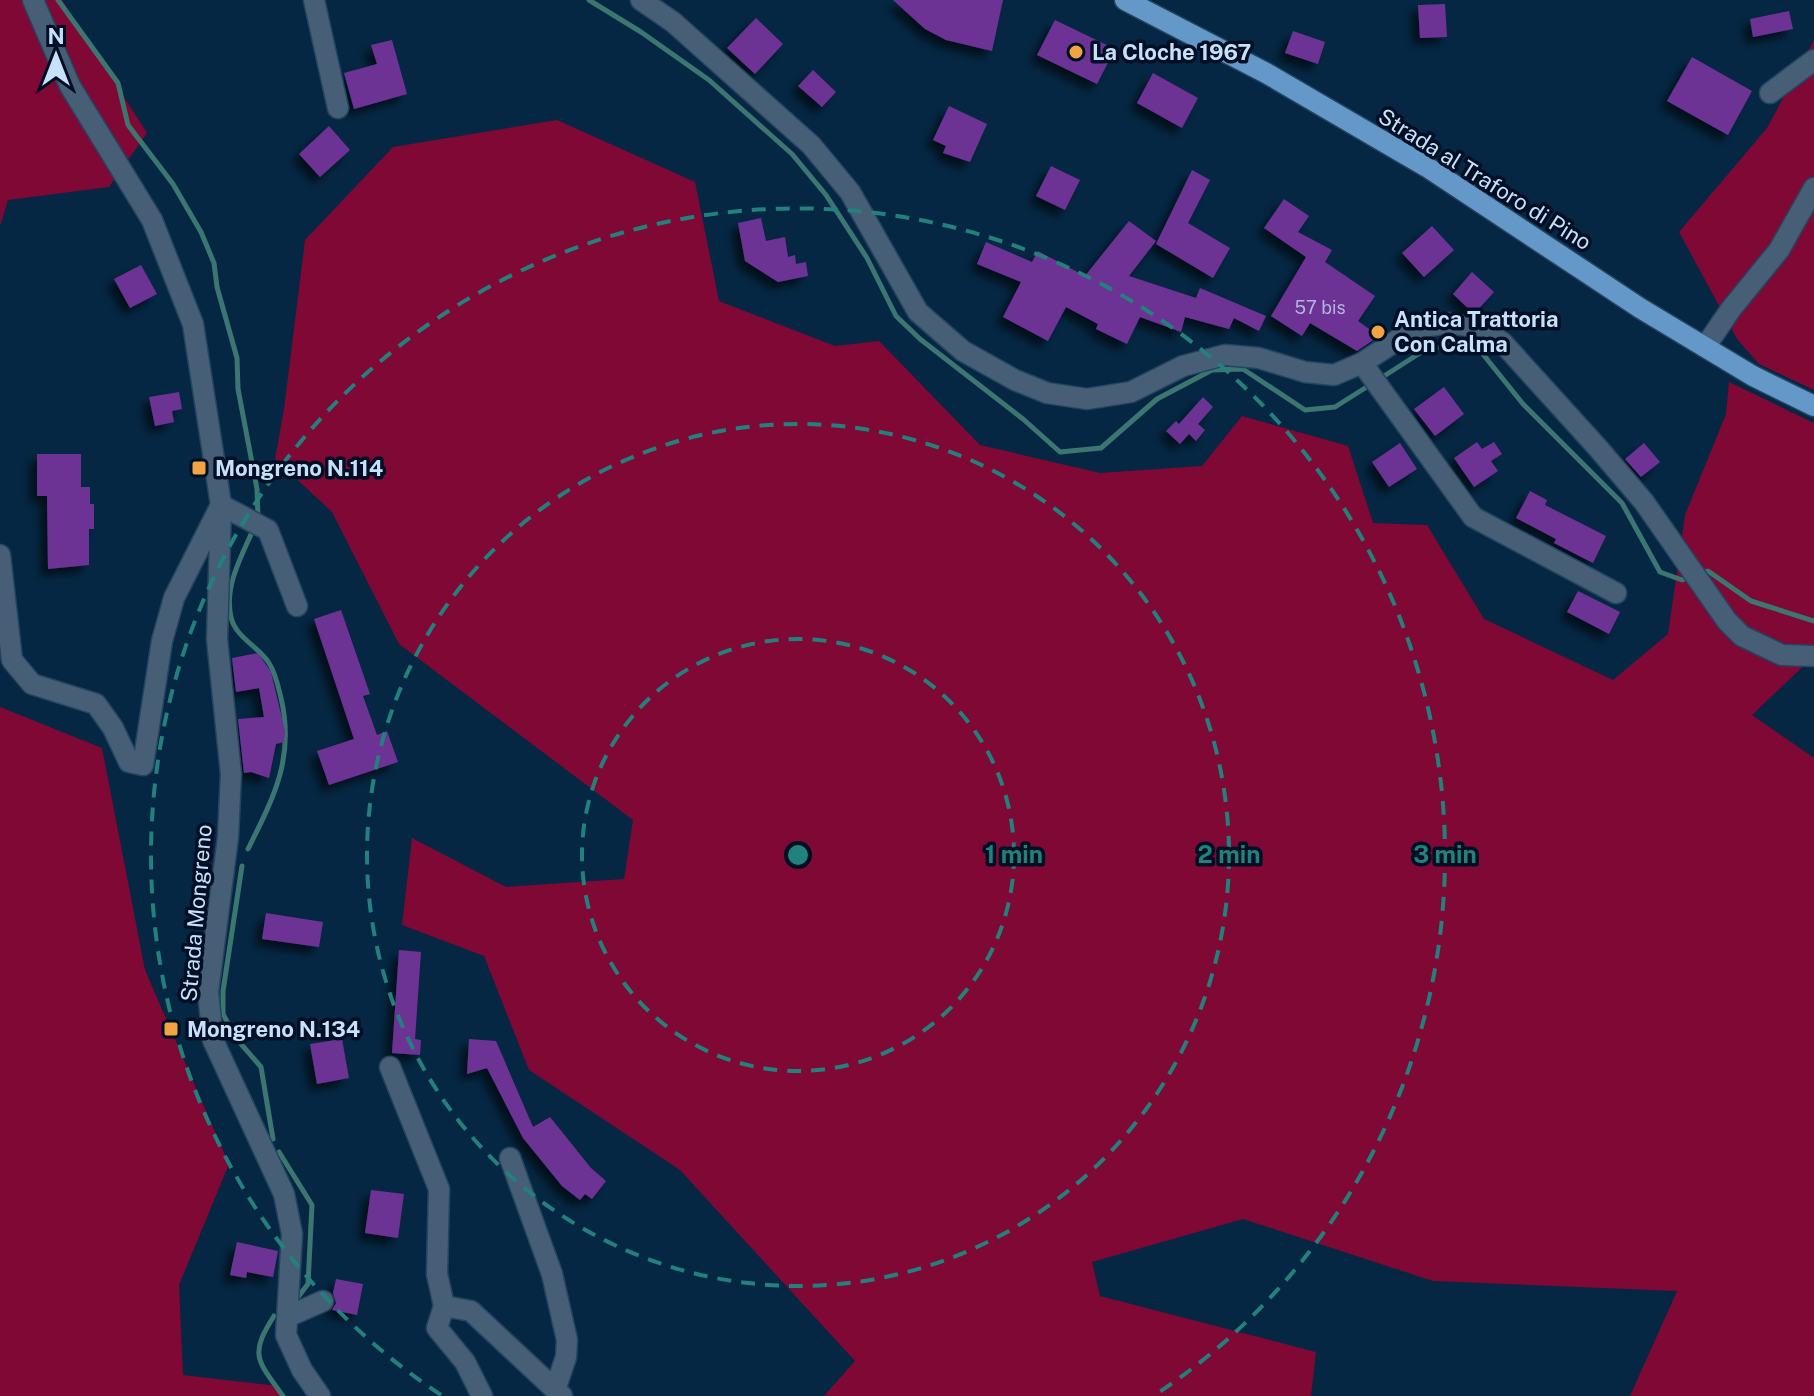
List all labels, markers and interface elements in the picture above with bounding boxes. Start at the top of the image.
north arrow [16,16,96,96]
text: N [47,23,65,49]
place label: La Cloche 1967 [1092,39,1251,65]
marker: La Cloche 1967 [1067,43,1085,61]
street label: Strada al Traforo di Pino [1374,103,1596,255]
house number: 57 bis [1294,297,1346,318]
place label: Antica Trattoria Con Calma [1394,306,1558,357]
marker: Antica Trattoria Con Calma [1369,323,1387,341]
place label: Mongreno N.114 [215,455,383,481]
marker: Mongreno N.114 [190,459,208,477]
street label: Strada Mongreno [175,823,217,1003]
text: 1 min [985,840,1043,868]
text: 2 min [1198,840,1260,868]
text: 3 min [1413,840,1477,868]
centre of rings [784,841,812,869]
place label: Mongreno N.134 [187,1016,360,1042]
marker: Mongreno N.134 [162,1020,180,1038]

